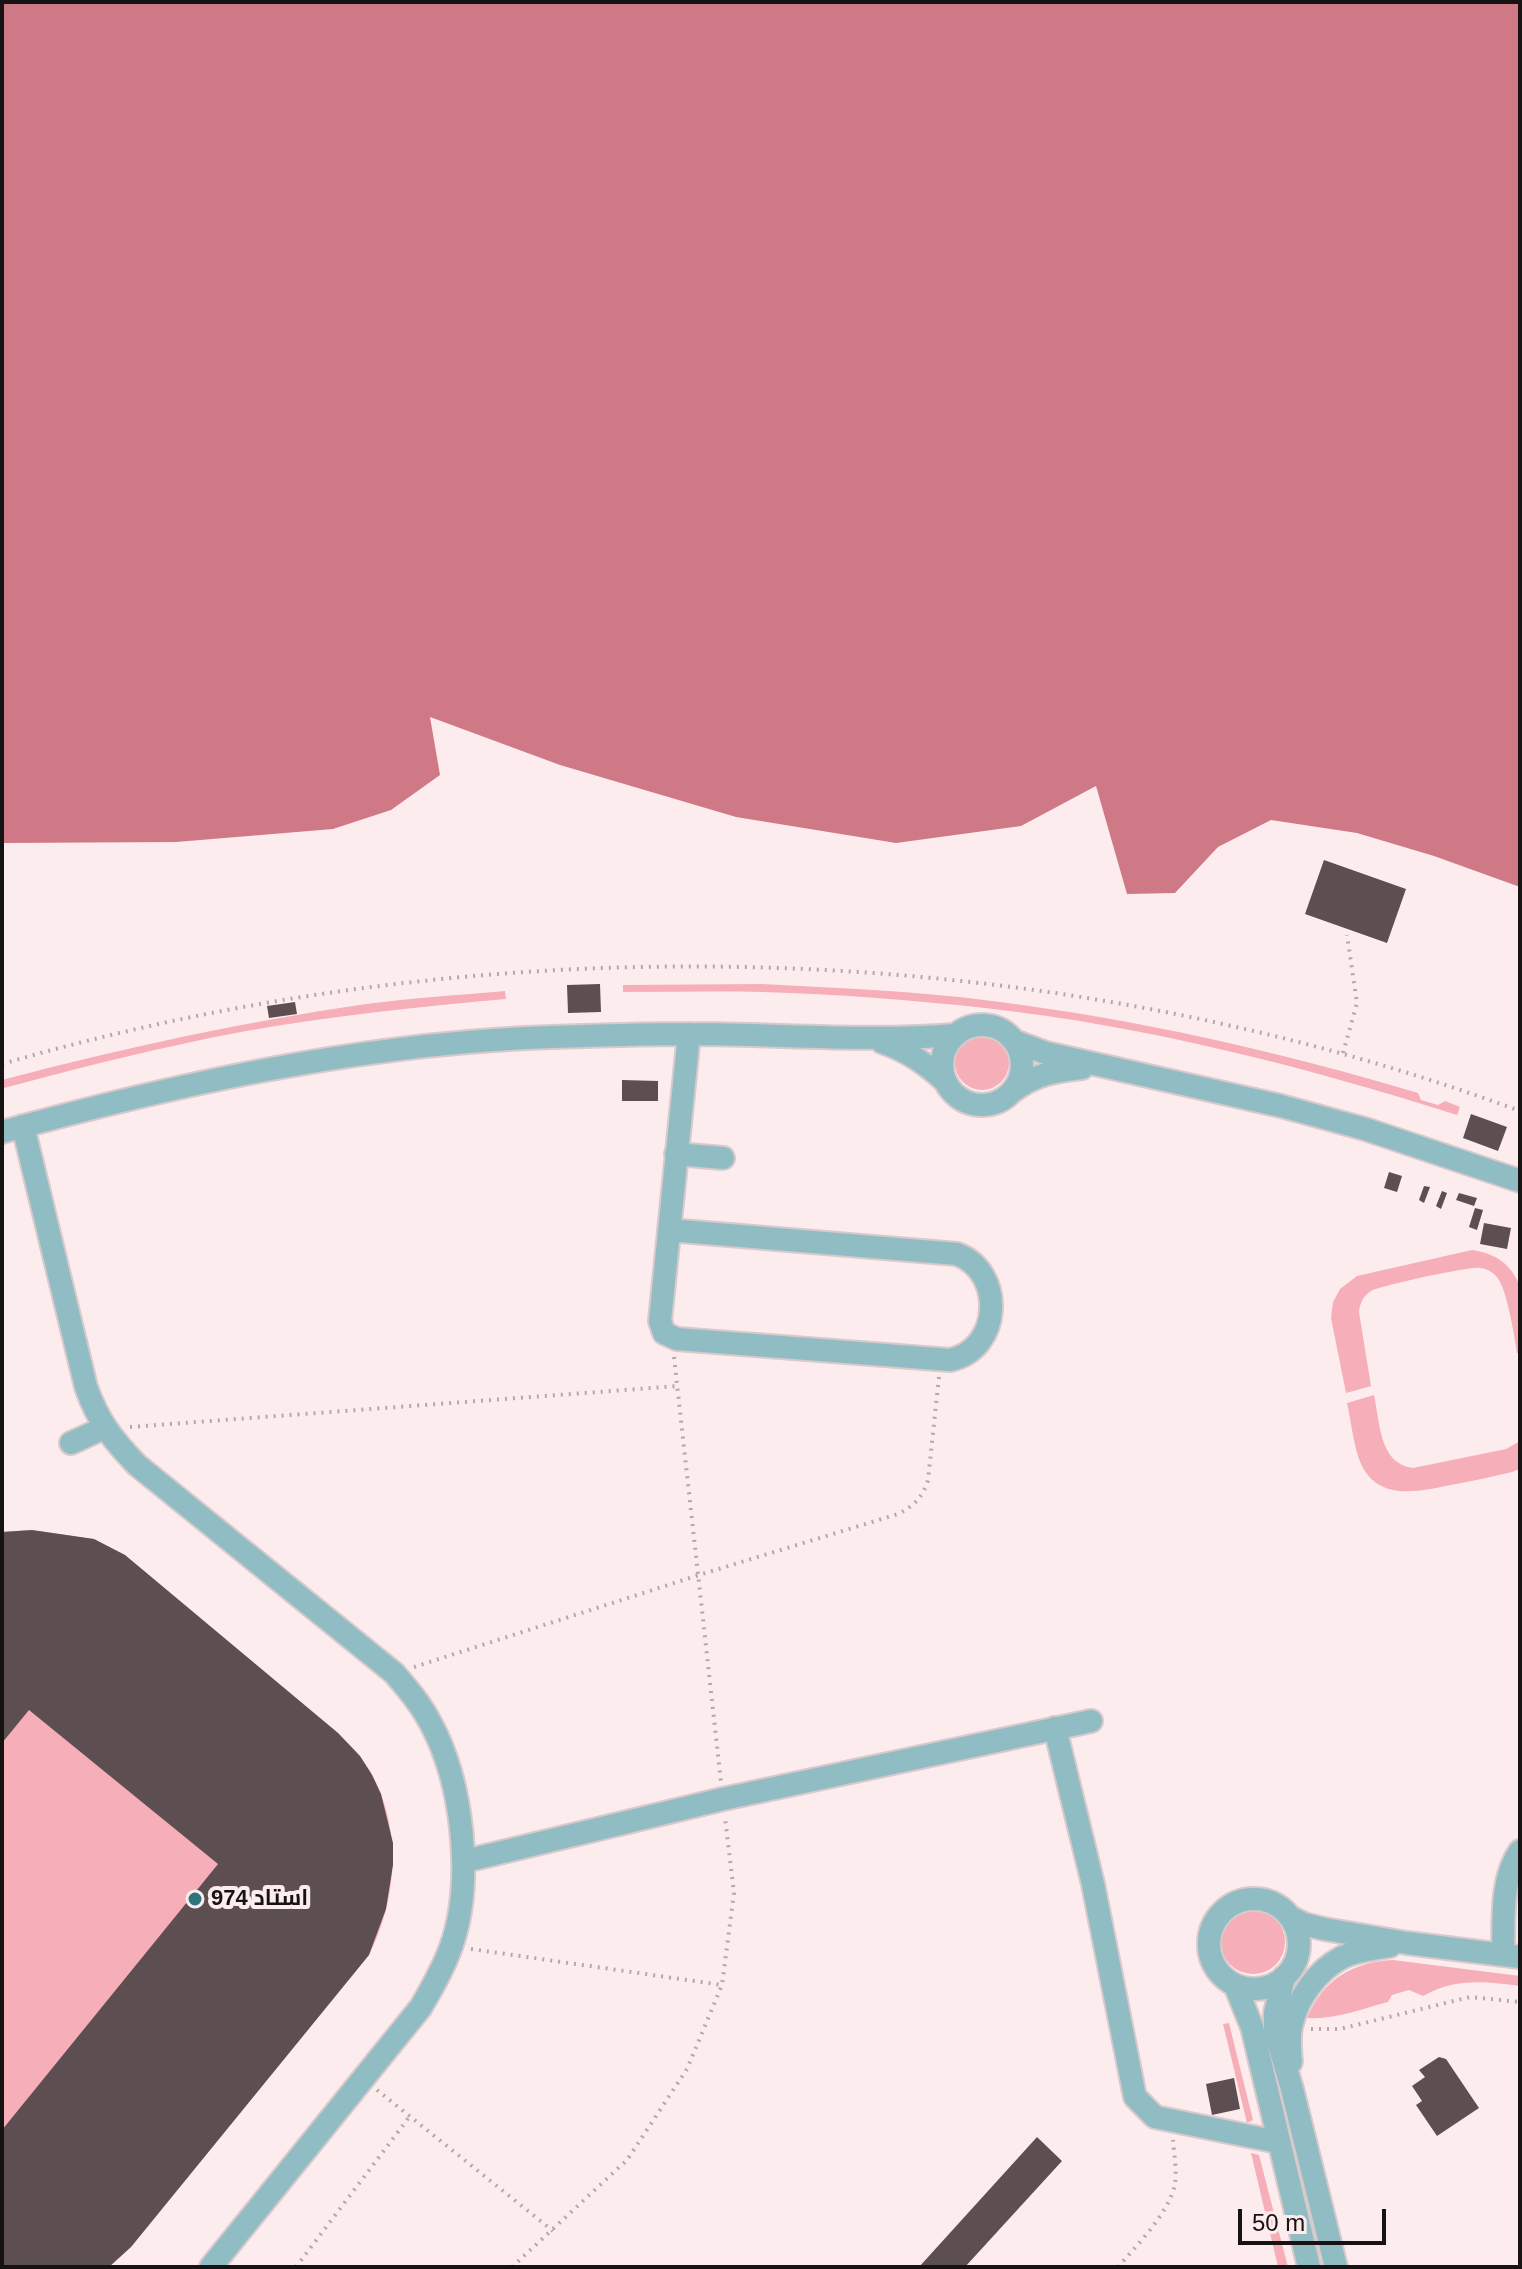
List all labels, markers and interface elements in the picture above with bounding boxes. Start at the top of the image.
place label: استاد 974 [211,1886,308,1912]
marker: استاد 974 [186,1890,204,1908]
scale bar [1242,2193,1390,2243]
text: 50 m [1252,2209,1305,2236]

